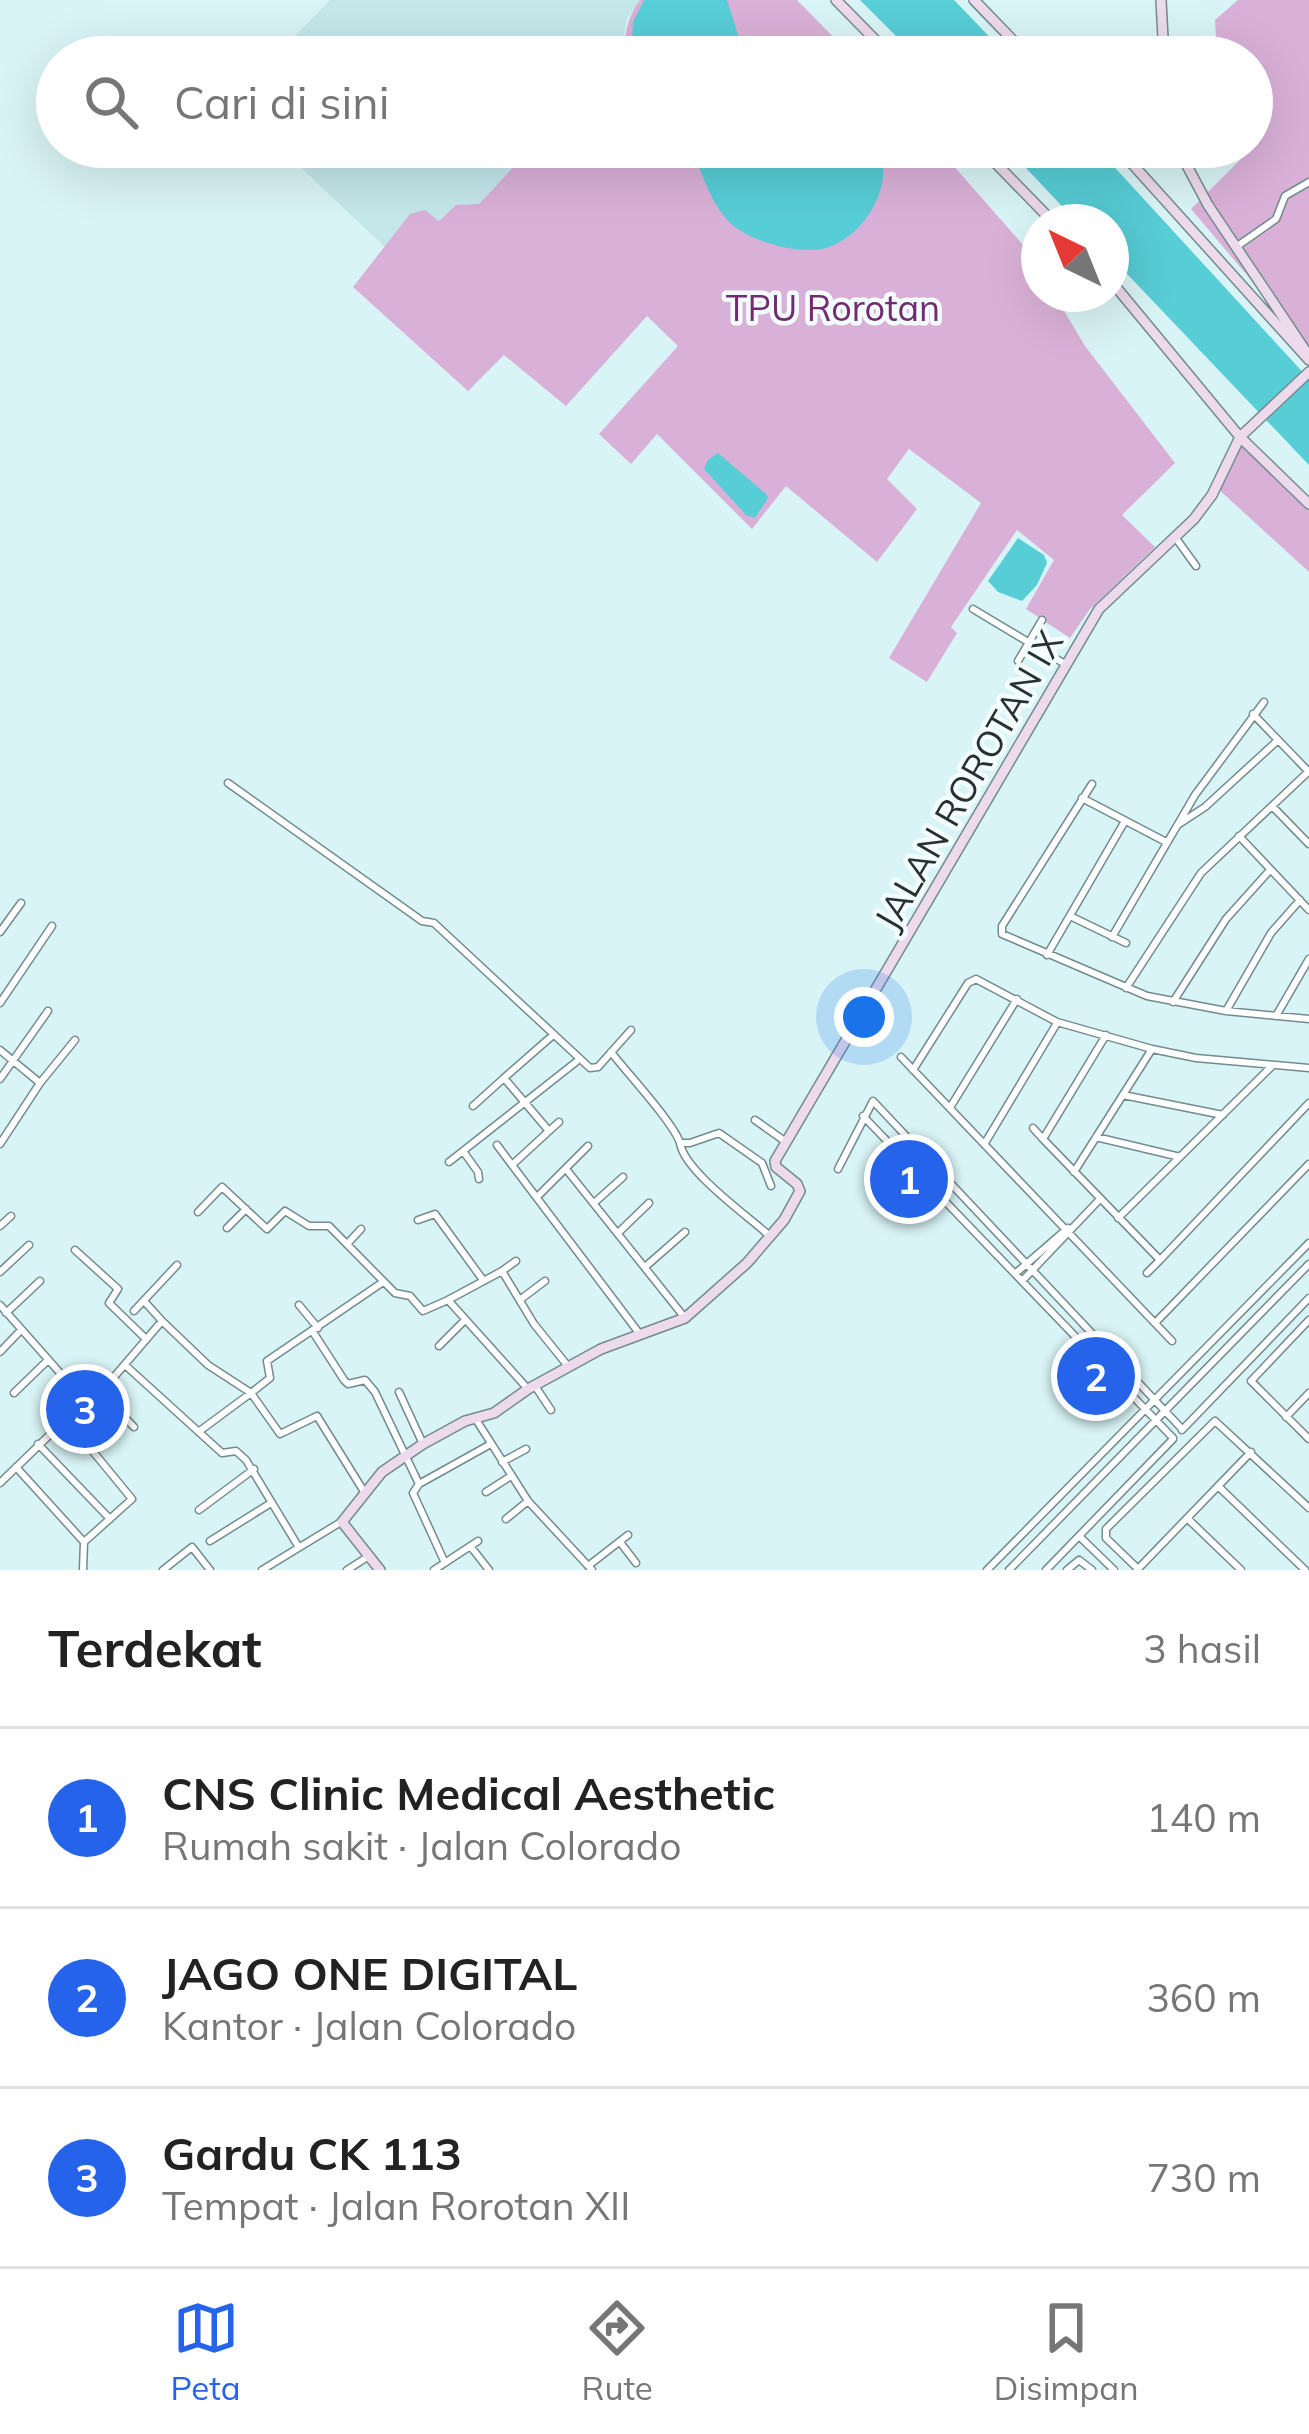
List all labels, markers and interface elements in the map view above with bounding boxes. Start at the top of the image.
search box [36,36,1273,168]
icon: search [78,69,144,135]
text: Cari di sini [174,74,389,130]
north arrow [1021,204,1129,312]
park label: TPU Rorotan [726,285,940,330]
street label: JALAN ROROTAN IX [864,622,1072,938]
your location [834,987,894,1047]
pin: 1 [870,1134,948,1224]
pin: 2 [1057,1331,1135,1421]
pin: 3 [46,1364,124,1454]
text: Terdekat [48,1616,262,1680]
text: 3 hasil [1143,1624,1261,1673]
text: CNS Clinic Medical Aesthetic [162,1765,775,1821]
text: 1 [75,1793,99,1842]
text: 140 m [1146,1793,1261,1842]
text: Rumah sakit · Jalan Colorado [162,1821,681,1870]
text: JAGO ONE DIGITAL [162,1945,577,2001]
text: 2 [75,1973,99,2022]
text: 360 m [1146,1973,1261,2022]
text: Kantor · Jalan Colorado [162,2001,576,2050]
text: Gardu CK 113 [162,2125,462,2181]
text: 3 [75,2153,99,2202]
text: 730 m [1146,2153,1261,2202]
text: Tempat · Jalan Rorotan XII [162,2181,630,2230]
tab: Peta [171,2295,241,2408]
tab: Rute [582,2295,653,2408]
tab: Disimpan [994,2295,1138,2408]

